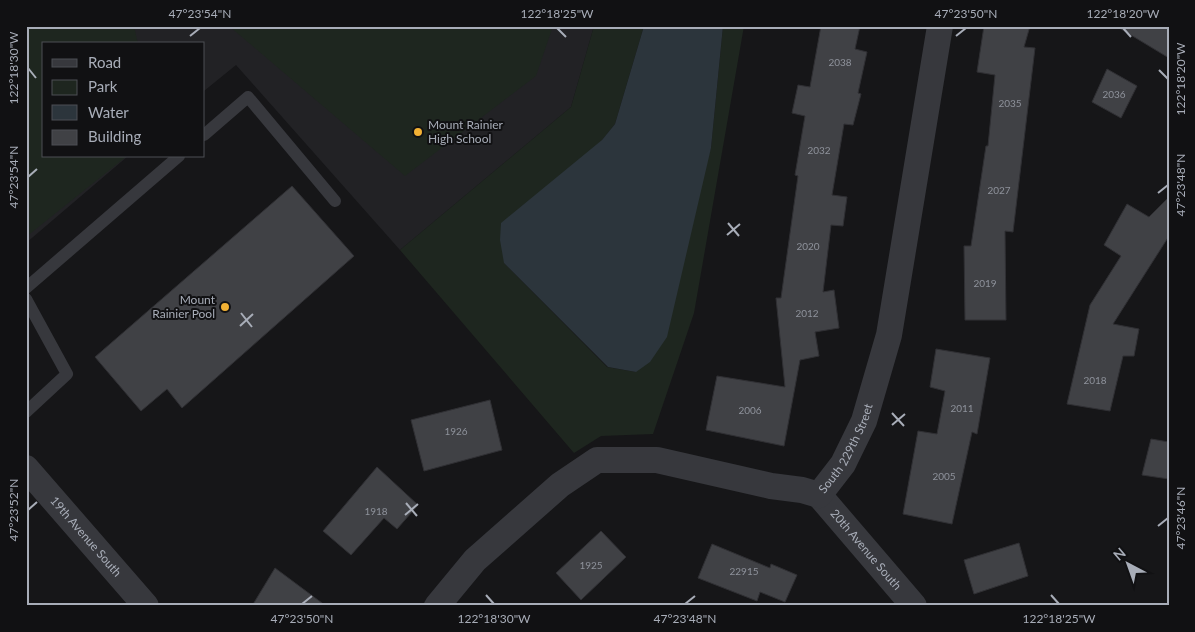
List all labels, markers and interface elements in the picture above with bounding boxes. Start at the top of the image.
text: 47°23'54"N [169,6,231,21]
text: 122°18'25"W [520,6,594,21]
text: 47°23'50"N [935,6,997,21]
text: 122°18'20"W [1086,6,1160,21]
text: 122°18'30"W [6,31,21,105]
legend [42,42,205,158]
text: 122°18'20"W [1173,42,1188,116]
text: Road [88,53,121,71]
house number: 2038 [828,56,852,68]
text: Park [88,77,118,95]
house number: 2036 [1102,88,1126,100]
house number: 2035 [998,97,1022,109]
text: Water [88,103,129,121]
place label: Mount Rainier High School [428,117,504,146]
marker: Mount Rainier High School [412,126,424,138]
text: Building [88,127,141,145]
house number: 2032 [807,144,831,156]
text: 47°23'54"N [6,146,21,208]
text: 47°23'48"N [1173,154,1188,216]
house number: 2027 [987,184,1011,196]
house number: 2020 [796,240,820,252]
house number: 2019 [973,277,997,289]
place label: Mount Rainier Pool [152,292,216,321]
marker: Mount Rainier Pool [219,301,231,313]
house number: 2012 [795,307,819,319]
house number: 2018 [1083,374,1107,386]
street label: South 229th Street [815,401,876,496]
house number: 2011 [950,402,974,414]
house number: 2006 [738,404,762,416]
house number: 1926 [444,425,468,437]
house number: 2005 [932,470,956,482]
text: 47°23'52"N [6,479,21,541]
text: 47°23'46"N [1173,487,1188,549]
street label: 19th Avenue South [47,493,125,580]
house number: 1918 [364,505,388,517]
street label: 20th Avenue South [827,506,905,593]
north arrow [1102,540,1152,590]
text: N [1109,544,1129,564]
house number: 1925 [579,559,603,571]
house number: 22915 [729,565,759,577]
text: 47°23'50"N [271,611,333,626]
text: 122°18'30"W [457,611,531,626]
text: 47°23'48"N [654,611,716,626]
text: 122°18'25"W [1022,611,1096,626]

